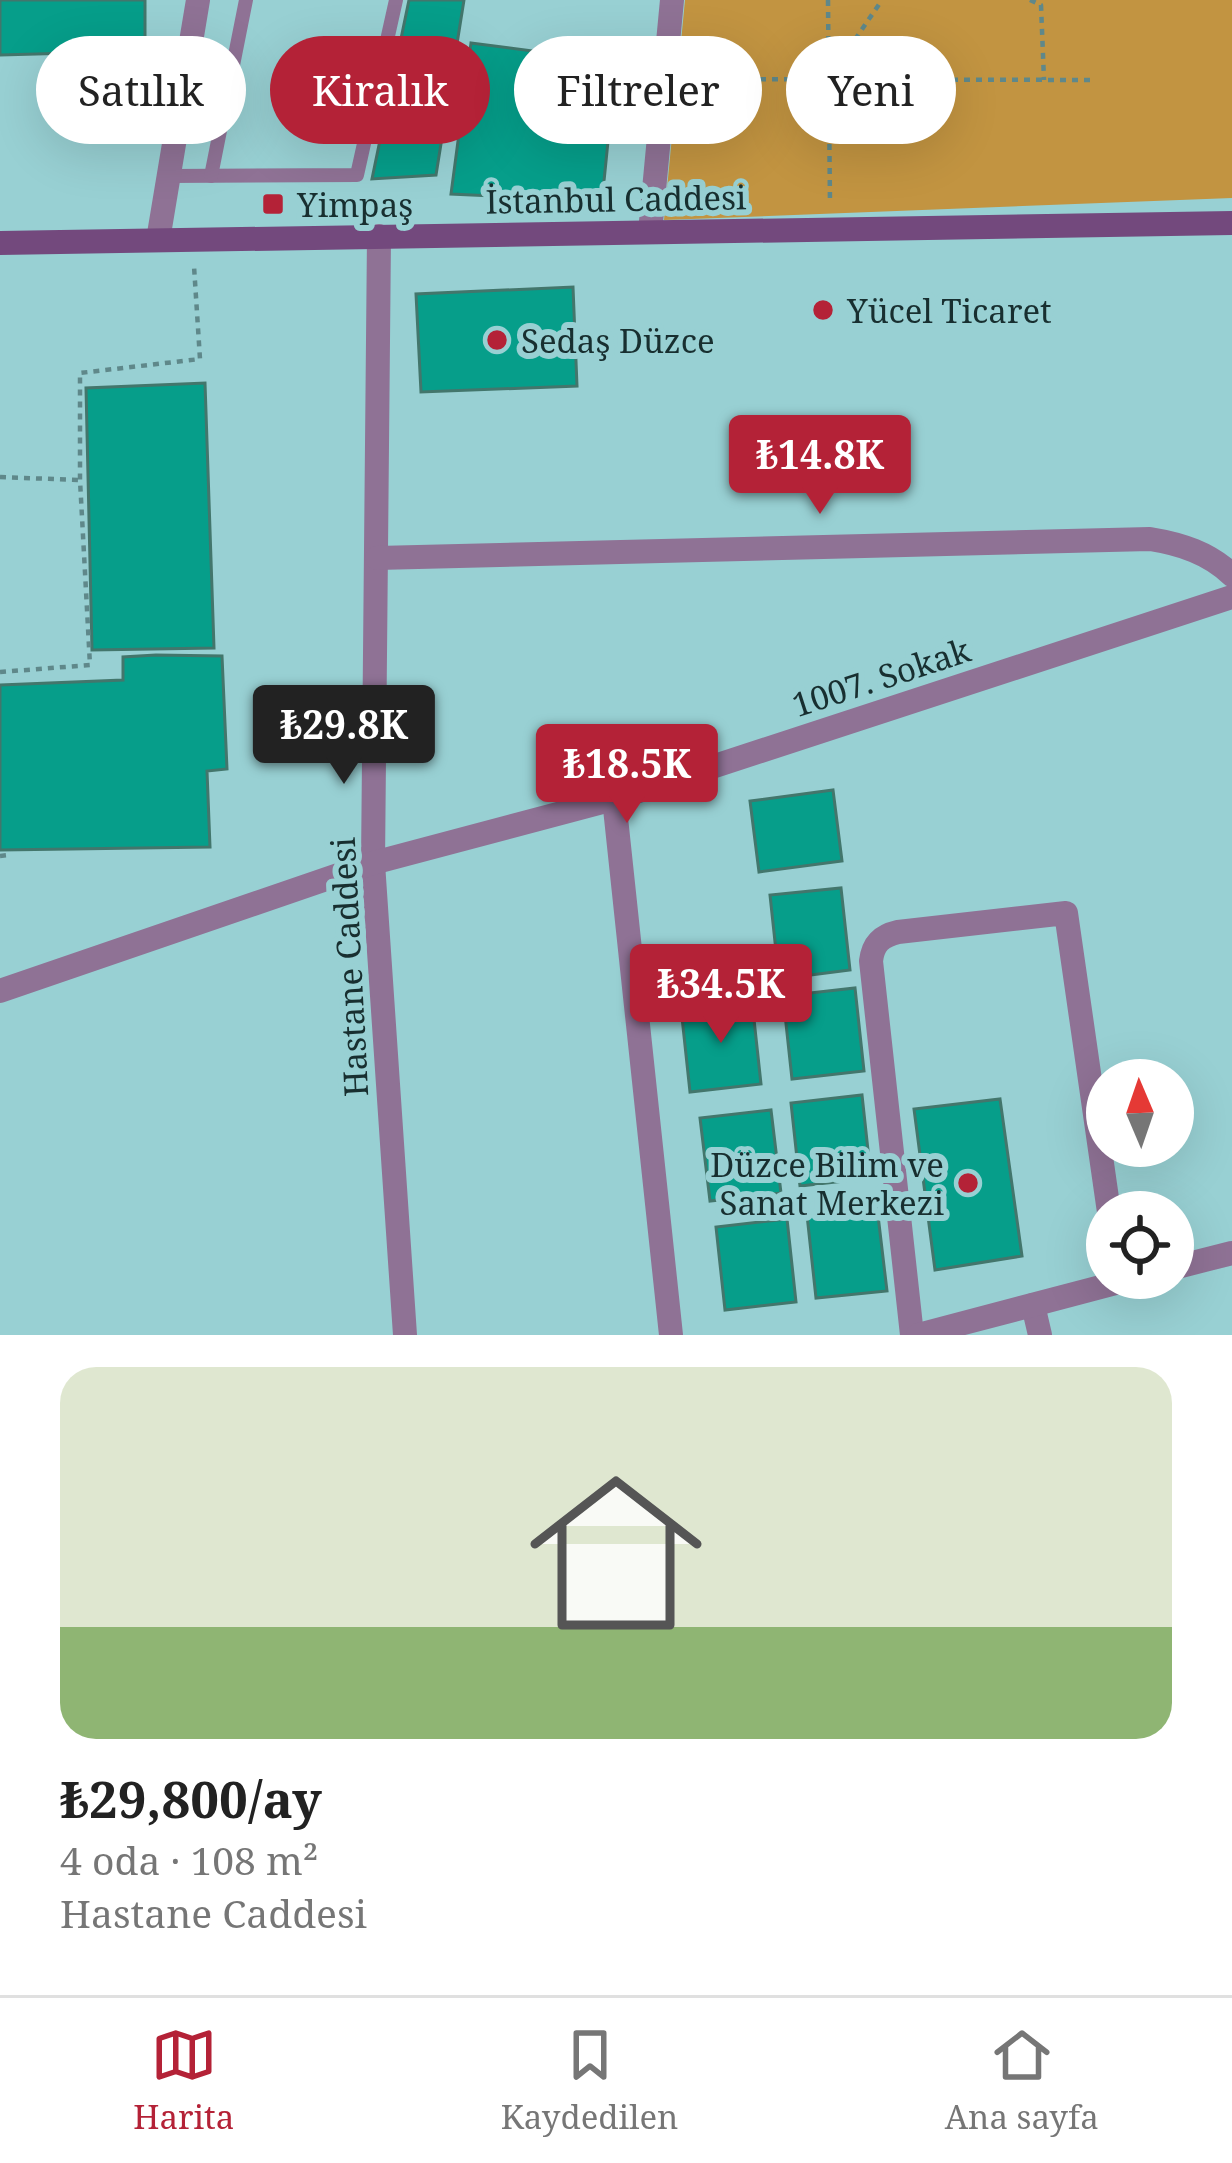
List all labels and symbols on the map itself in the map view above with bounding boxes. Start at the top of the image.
street label: İstanbul Caddesi [485,174,747,224]
place label: Yimpaş [296,182,413,227]
marker: Yimpaş [260,191,286,217]
place label: Yücel Ticaret [846,288,1052,333]
marker: Yücel Ticaret [810,297,836,323]
place label: Sedaş Düzce [521,318,715,363]
marker: Sedaş Düzce [484,327,510,353]
pin: ₺14.8K [722,415,918,517]
street label: 1007. Sokak [786,627,976,727]
pin: ₺29.8K [246,685,442,787]
pin: ₺18.5K [529,724,725,826]
street label: Hastane Caddesi [320,836,378,1098]
pin: ₺34.5K [623,944,819,1046]
north arrow [1086,1059,1194,1167]
place label: Düzce Bilim ve Sanat Merkezi [710,1142,944,1225]
marker: Düzce Bilim ve Sanat Merkezi [955,1170,981,1196]

